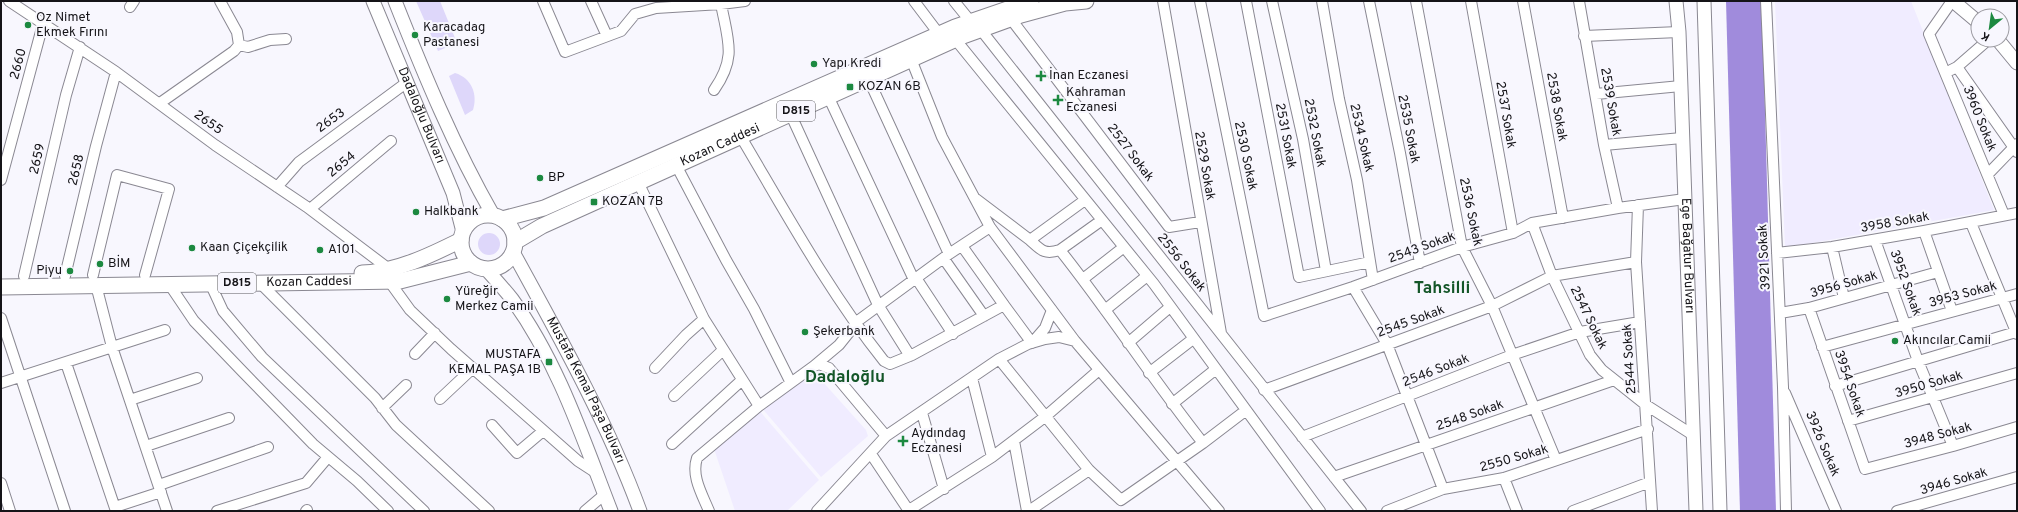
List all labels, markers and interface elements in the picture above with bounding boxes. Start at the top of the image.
north arrow [1970,8,2010,48]
place label: Oz Nimet Ekmek Fırını [36,10,108,41]
marker: Oz Nimet Ekmek Fırını [23,20,33,30]
place label: Karacadag Pastanesi [423,20,485,51]
text: K [1979,28,1992,44]
marker: Karacadag Pastanesi [410,30,420,40]
street label: 2660 [7,47,31,81]
place label: Yapı Kredi [822,56,881,72]
marker: Yapı Kredi [809,59,819,69]
street label: Dadaloğlu Bulvarı [394,65,448,166]
place label: İnan Eczanesi [1049,66,1128,84]
street label: 2539 Sokak [1596,66,1624,138]
marker: İnan Eczanesi [1036,71,1046,81]
street label: 2538 Sokak [1542,71,1570,143]
place label: KOZAN 6B [858,79,921,95]
street label: 2537 Sokak [1491,80,1519,150]
marker: KOZAN 6B [845,82,855,92]
street label: 3960 Sokak [1959,84,1999,154]
place label: Kahraman Eczanesi [1066,85,1126,116]
street label: 2535 Sokak [1393,93,1423,165]
marker: Kahraman Eczanesi [1053,95,1063,105]
street label: 2532 Sokak [1299,97,1329,169]
road number: D815 [777,101,815,121]
street label: 2531 Sokak [1271,102,1299,170]
street label: 2534 Sokak [1345,102,1377,174]
street label: 2653 [314,105,348,137]
street label: 2655 [190,107,226,139]
street label: 2530 Sokak [1230,120,1260,192]
street label: Kozan Caddesi [678,121,763,170]
street label: 2527 Sokak [1103,121,1157,185]
street label: 2529 Sokak [1190,130,1218,202]
street label: 2659 [27,142,49,176]
street label: 2654 [325,149,359,181]
street label: 2658 [66,153,88,187]
place label: BP [548,170,565,186]
marker: BP [535,173,545,183]
street label: 2536 Sokak [1455,176,1485,248]
place label: KOZAN 7B [602,194,663,210]
marker: KOZAN 7B [589,197,599,207]
street label: Ege Bağatur Bulvarı [1677,198,1697,314]
place label: Halkbank [424,204,479,220]
marker: Halkbank [411,207,421,217]
street label: 3958 Sokak [1859,209,1931,237]
street label: 3921 Sokak [1755,223,1775,291]
street label: 2543 Sokak [1386,228,1458,268]
street label: 2556 Sokak [1153,230,1209,296]
place label: Kaan Çiçekçilik [200,240,288,256]
place label: A101 [328,242,355,258]
marker: Kaan Çiçekçilik [187,243,197,253]
marker: A101 [315,245,325,255]
street label: 3952 Sokak [1886,248,1924,318]
place label: BİM [108,254,131,272]
marker: BİM [95,259,105,269]
place label: Piyu [36,263,62,279]
marker: Piyu [65,266,75,276]
street label: 3956 Sokak [1808,268,1880,302]
road number: D815 [218,273,256,293]
street label: Kozan Caddesi [266,274,352,291]
district label: Tahsilli [1414,278,1470,300]
street label: 3953 Sokak [1927,278,1999,312]
place label: Yüreğir Merkez Camii [455,284,534,315]
street label: 2547 Sokak [1566,284,1610,352]
marker: Yüreğir Merkez Camii [442,294,452,304]
street label: 2545 Sokak [1375,302,1447,342]
street label: Mustafa Kemal Paşa Bulvarı [542,314,628,466]
street label: 2544 Sokak [1620,323,1640,395]
place label: Şekerbank [813,324,875,340]
marker: Şekerbank [800,327,810,337]
place label: Akıncılar Camii [1903,333,1991,349]
marker: Akıncılar Camii [1890,336,1900,346]
place label: MUSTAFA KEMAL PAŞA 1B [448,347,541,378]
street label: 3954 Sokak [1830,348,1868,420]
street label: 2546 Sokak [1400,351,1472,391]
marker: MUSTAFA KEMAL PAŞA 1B [544,357,554,367]
district label: Dadaloğlu [805,367,885,389]
street label: 3950 Sokak [1893,368,1965,402]
street label: 2548 Sokak [1434,397,1506,435]
street label: 3926 Sokak [1801,409,1843,479]
street label: 3948 Sokak [1902,419,1974,453]
place label: Aydındag Eczanesi [911,426,966,457]
marker: Aydındag Eczanesi [898,436,908,446]
street label: 2550 Sokak [1478,442,1550,476]
street label: 3946 Sokak [1918,465,1990,499]

